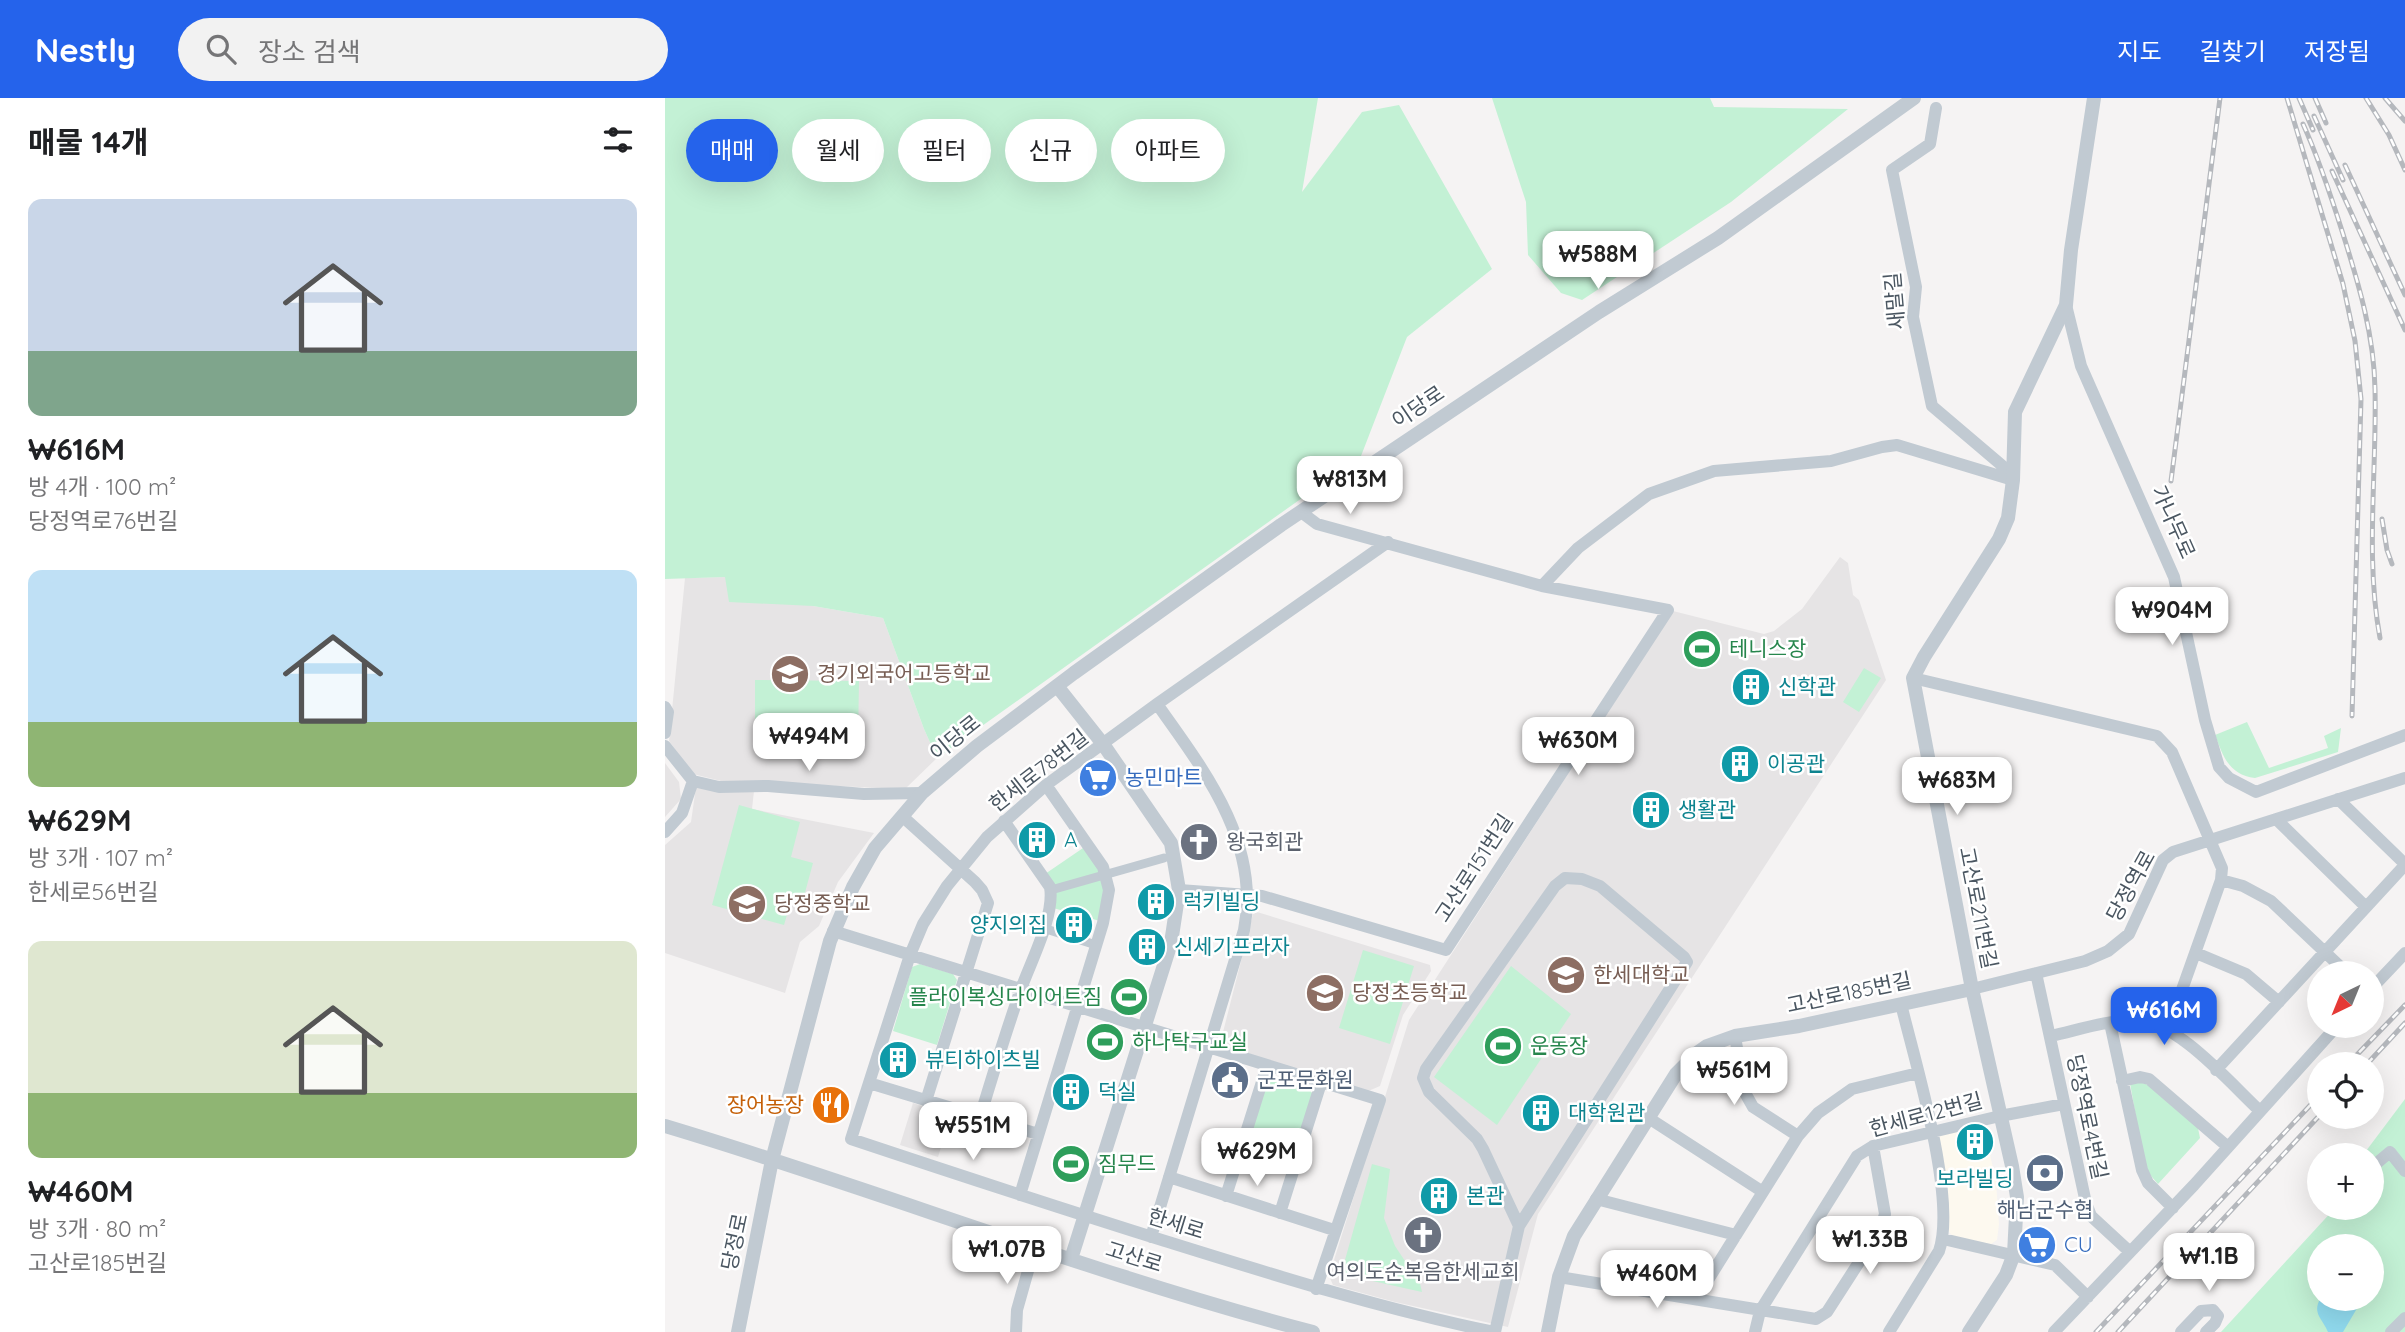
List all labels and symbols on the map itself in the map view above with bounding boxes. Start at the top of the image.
pin: ₩588M [1549,232,1647,291]
street label: 새말길 [1879,271,1909,331]
street label: 이당로 [1386,379,1449,433]
pin: ₩813M [1301,456,1399,516]
street label: 가나무로 [2146,481,2202,562]
pin: ₩904M [2123,588,2221,647]
sports icon: 테니스장 [1681,628,1723,670]
place label: 테니스장 [1729,635,1806,661]
school or university icon: 경기외국어고등학교 [769,653,811,695]
place label: 경기외국어고등학교 [817,660,991,686]
building icon: 신학관 [1730,666,1772,708]
place label: 신학관 [1778,673,1836,699]
street label: 이당로 [924,709,985,766]
pin: ₩494M [760,714,858,773]
pin: ₩630M [1529,718,1627,777]
street label: 한세로78번길 [984,723,1093,817]
building icon: 이공관 [1719,743,1761,785]
place label: 이공관 [1767,750,1825,776]
supermarket icon: 농민마트 [1077,757,1119,799]
pin: ₩683M [1908,758,2006,817]
place label: 농민마트 [1125,764,1202,790]
building icon: 생활관 [1630,789,1672,831]
place label: 생활관 [1678,796,1736,822]
street label: 고산로151번길 [1429,809,1518,926]
building icon: A [1016,819,1058,861]
church icon: 왕국회관 [1178,821,1220,863]
place label: A [1064,826,1078,852]
place label: 왕국회관 [1226,828,1303,854]
street label: 고산로211번길 [1954,845,2004,971]
street label: 당정역로 [2100,845,2160,926]
building icon: 럭키빌딩 [1135,881,1177,923]
school or university icon: 당정중학교 [726,883,768,925]
place label: 럭키빌딩 [1183,888,1260,914]
place label: 당정중학교 [774,890,871,916]
building icon: 양지의집 [1053,904,1095,946]
place label: 양지의집 [970,911,1047,937]
building icon: 신세기프라자 [1126,926,1168,968]
place label: 신세기프라자 [1174,933,1290,959]
school or university icon: 한세대학교 [1545,954,1587,996]
place label: 한세대학교 [1593,961,1690,987]
north arrow [2307,961,2383,1038]
street label: 고산로185번길 [1784,966,1914,1018]
school or university icon: 당정초등학교 [1304,972,1346,1014]
sports icon: 플라이복싱다이어트짐 [1108,976,1150,1018]
place label: 당정초등학교 [1352,979,1468,1005]
place label: 플라이복싱다이어트짐 [909,983,1102,1009]
pin: ₩616M [2115,988,2213,1047]
sports icon: 하나탁구교실 [1084,1021,1126,1063]
sports icon: 운동장 [1482,1025,1524,1067]
place label: 하나탁구교실 [1132,1028,1248,1054]
place label: 운동장 [1530,1032,1588,1058]
building icon: 뷰티하이츠빌 [877,1039,919,1081]
place label: 뷰티하이츠빌 [925,1046,1041,1072]
pin: ₩561M [1685,1048,1783,1107]
street label: 당정역로4번길 [2062,1052,2114,1182]
public building icon: 군포문화원 [1209,1059,1251,1101]
place label: 군포문화원 [1257,1066,1354,1092]
building icon: 덕실 [1050,1071,1092,1113]
place label: 덕실 [1098,1078,1137,1104]
restaurant icon: 장어농장 [810,1084,852,1126]
street label: 한세로12번길 [1866,1086,1985,1142]
place label: 장어농장 [727,1091,804,1117]
building icon: 대학원관 [1520,1092,1562,1134]
place label: 대학원관 [1568,1099,1645,1125]
pin: ₩551M [924,1102,1022,1162]
building icon: 보라빌딩 [1954,1121,1996,1163]
pin: ₩629M [1208,1128,1306,1188]
sports icon: 짐무드 [1050,1143,1092,1185]
place label: 짐무드 [1098,1150,1156,1176]
bank icon: 해남군수협 [2024,1152,2066,1194]
place label: 보라빌딩 [1936,1165,2014,1191]
building icon: 본관 [1418,1175,1460,1217]
place label: 본관 [1466,1182,1505,1208]
place label: 해남군수협 [1997,1196,2093,1222]
street label: 한세로 [1145,1202,1208,1244]
street label: 당정로 [715,1211,753,1273]
church icon: 여의도순복음한세교회 [1402,1214,1444,1256]
pin: ₩1.33B [1813,1216,1927,1276]
supermarket icon: CU [2016,1224,2058,1266]
pin: ₩1.07B [950,1226,1064,1286]
place label: CU [2064,1231,2093,1257]
pin: ₩1.1B [2160,1234,2258,1293]
street label: 고산로 [1103,1235,1166,1277]
pin: ₩460M [1608,1250,1706,1310]
place label: 여의도순복음한세교회 [1326,1258,1520,1284]

